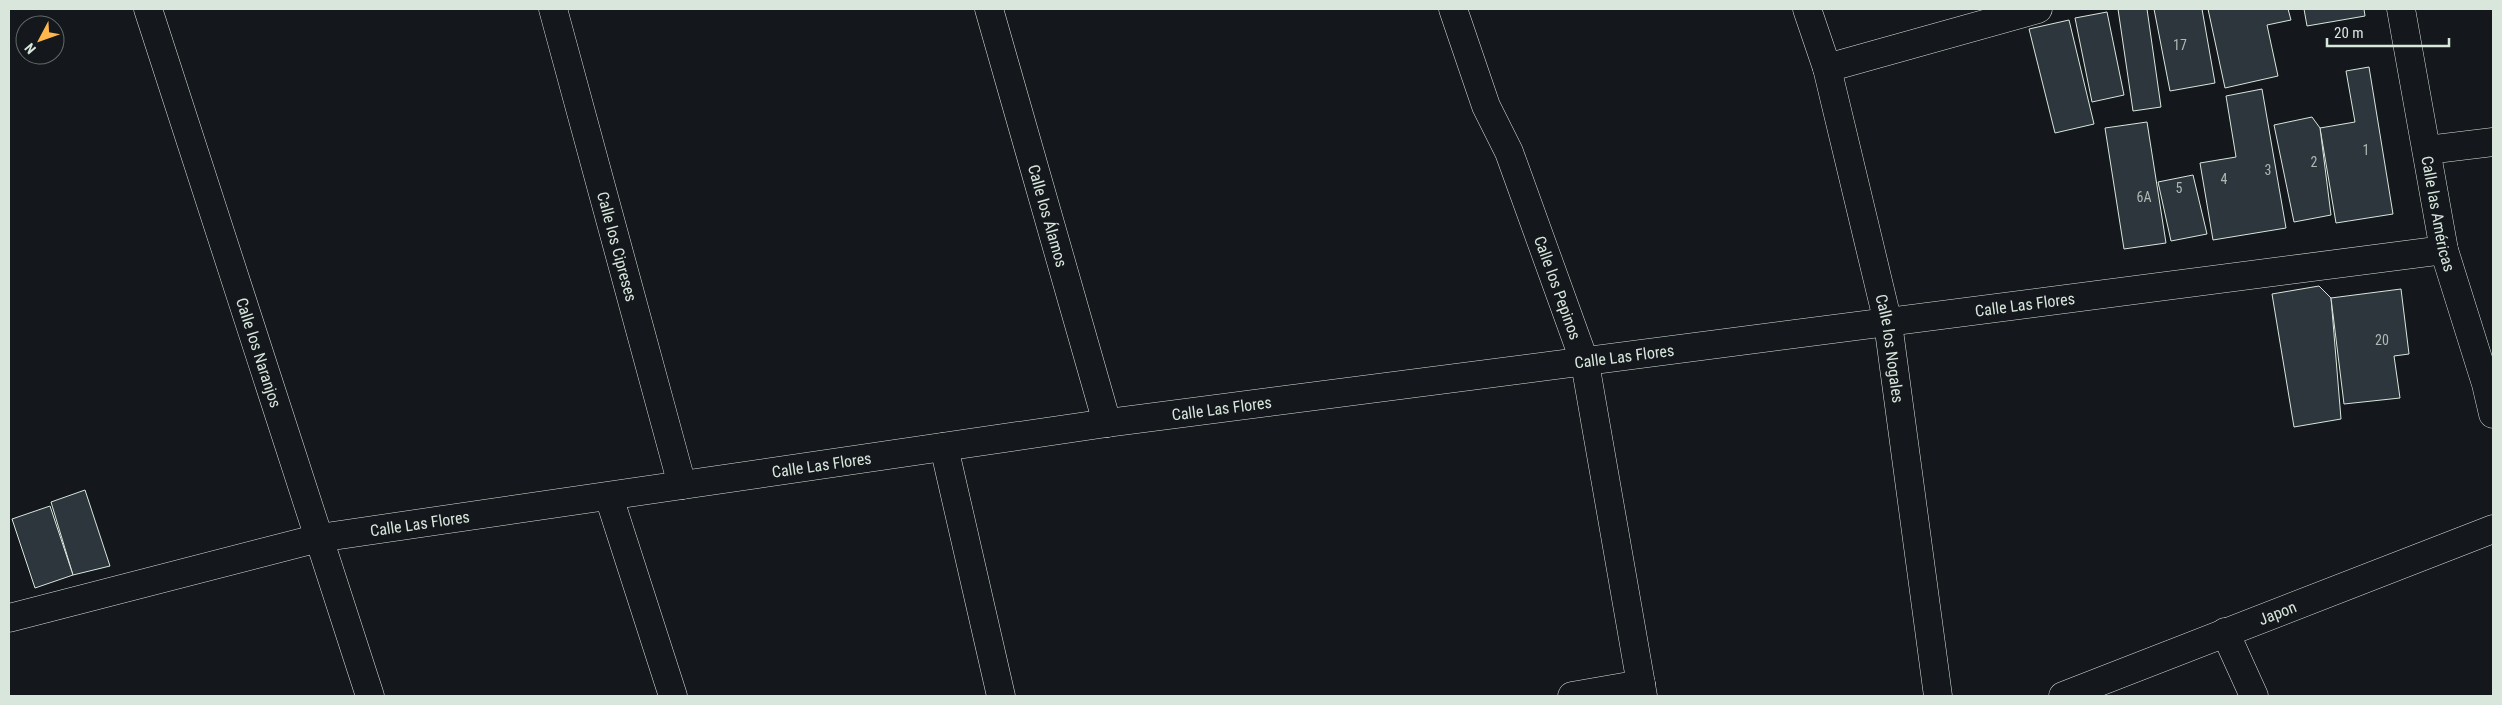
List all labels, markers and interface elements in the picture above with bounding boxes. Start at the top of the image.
north arrow [15,15,65,65]
scale bar [2327,15,2450,47]
text: 20 m [2334,24,2364,42]
house number: 17 [2173,37,2187,53]
text: N [21,40,39,57]
house number: 1 [2363,142,2369,158]
house number: 2 [2311,154,2318,170]
street label: Calle las Américas [2418,154,2460,274]
street label: Calle los Álamos [1024,162,1072,269]
house number: 3 [2265,162,2271,178]
house number: 4 [2221,171,2228,187]
house number: 5 [2176,180,2183,196]
street label: Calle los Cipreses [593,189,641,303]
house number: 6A [2137,189,2151,205]
street label: Calle los Pepinos [1530,233,1585,342]
street label: Calle Las Flores [1974,288,2076,320]
street label: Calle los Nogales [1872,292,1908,404]
street label: Calle los Naranjos [232,295,286,410]
house number: 20 [2375,332,2389,348]
street label: Calle Las Flores [1573,340,1675,372]
street label: Calle Las Flores [1171,392,1273,424]
street label: Calle Las Flores [770,448,873,481]
street label: Calle Las Flores [369,507,471,540]
street label: Japon [2256,597,2299,629]

